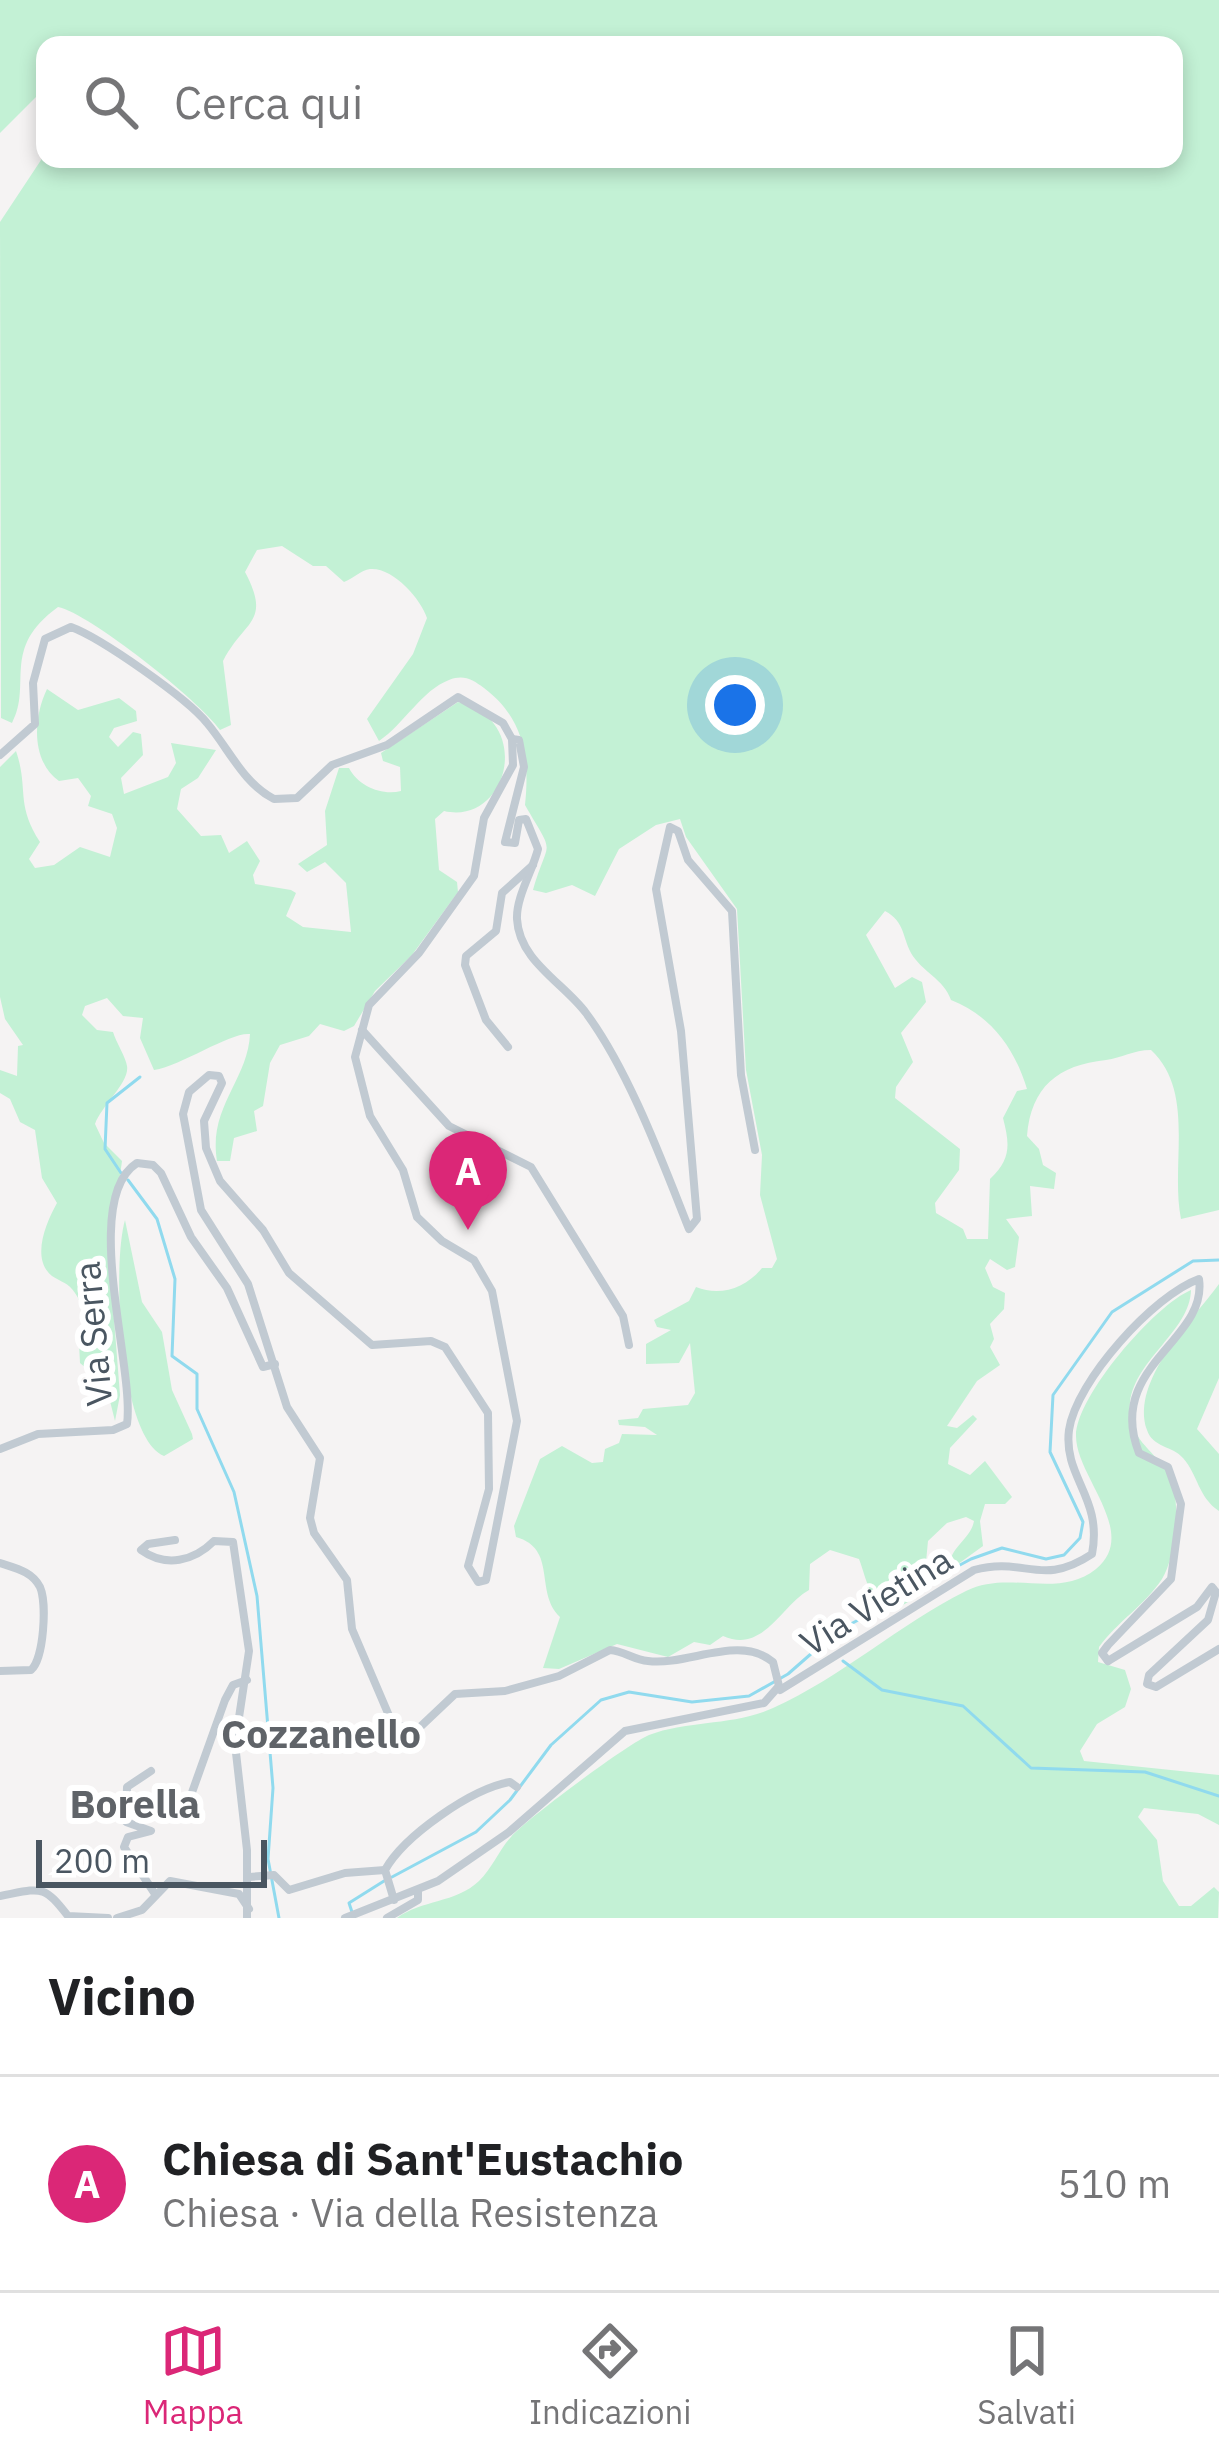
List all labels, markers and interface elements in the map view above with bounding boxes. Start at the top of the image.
search box [36,36,1183,168]
icon: search [78,69,144,135]
text: Cerca qui [174,73,363,131]
your location [705,675,765,735]
pin: A [429,1131,507,1230]
street label: Via Serra [63,1260,122,1408]
street label: Via Vietina [791,1535,961,1666]
district label: Cozzanello [221,1708,421,1759]
district label: Borella [69,1778,201,1829]
scale bar [36,1834,267,1887]
text: 200 m [54,1839,150,1882]
text: Vicino [48,1963,196,2029]
text: Chiesa di Sant'Eustachio [162,2129,683,2187]
text: A [74,2158,100,2209]
text: 510 m [1058,2158,1171,2209]
text: Chiesa · Via della Resistenza [162,2187,658,2238]
tab: Mappa [143,2318,243,2433]
tab: Indicazioni [529,2318,692,2433]
tab: Salvati [977,2318,1076,2433]

